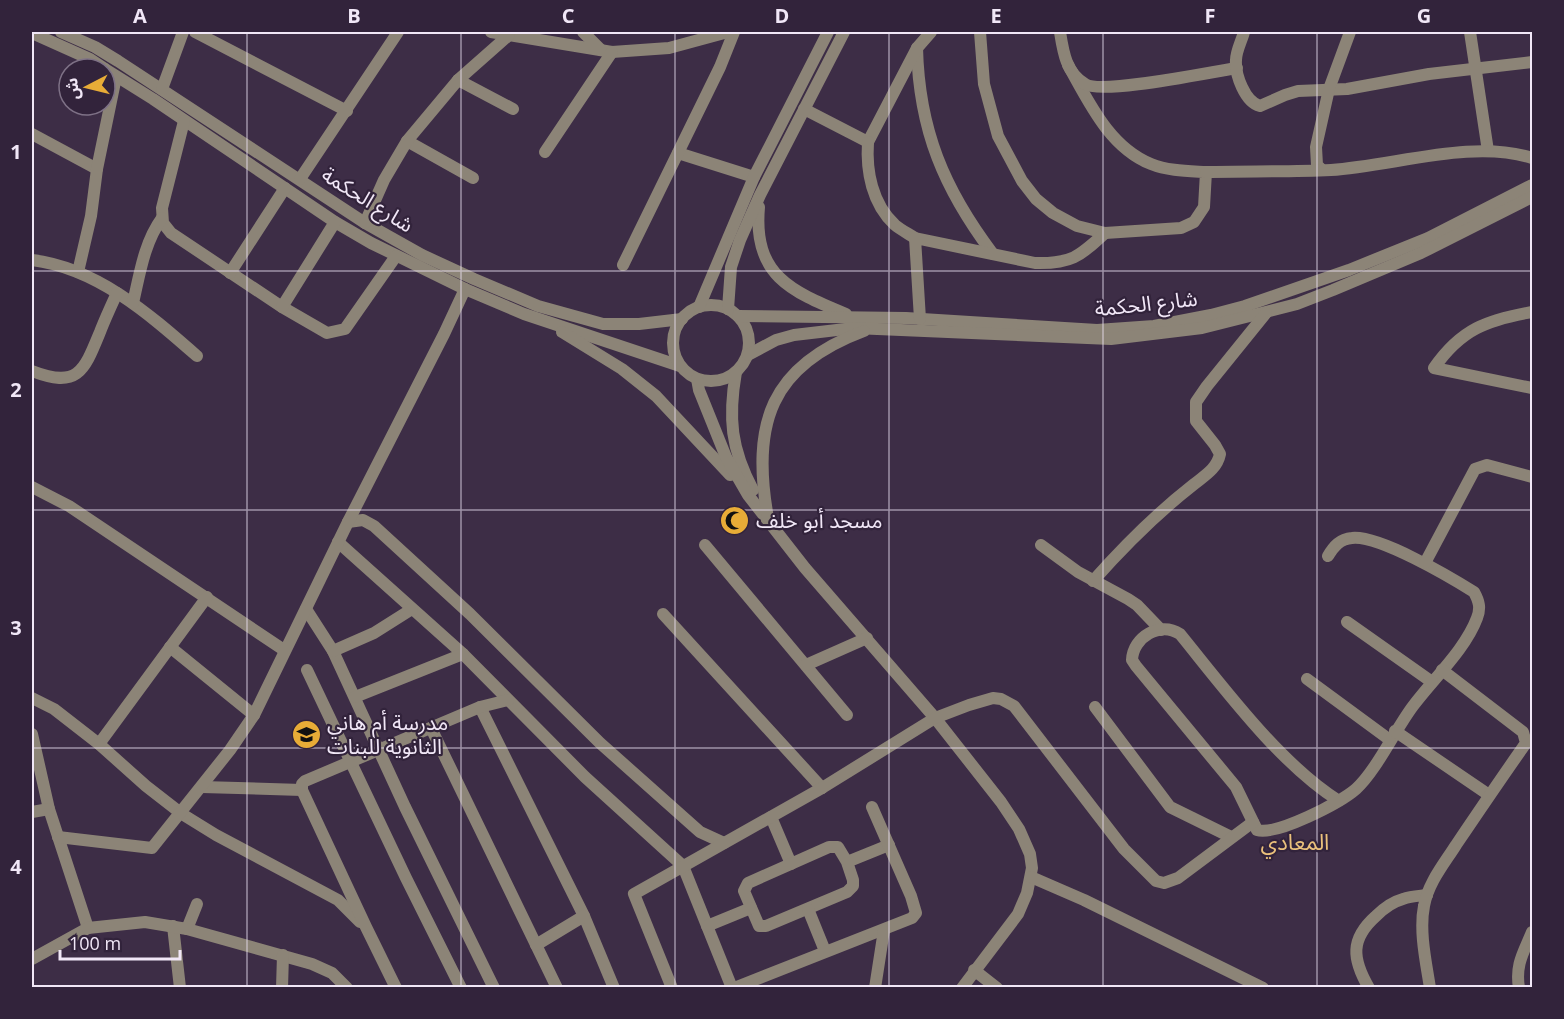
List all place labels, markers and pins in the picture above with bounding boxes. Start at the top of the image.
mosque icon: مسجد أبو خلف [719,504,751,536]
place label: مسجد أبو خلف [756,506,883,534]
place label: مدرسة أم هاني الثانوية للبنات [327,708,448,760]
school or university icon: مدرسة أم هاني الثانوية للبنات [290,718,322,750]

